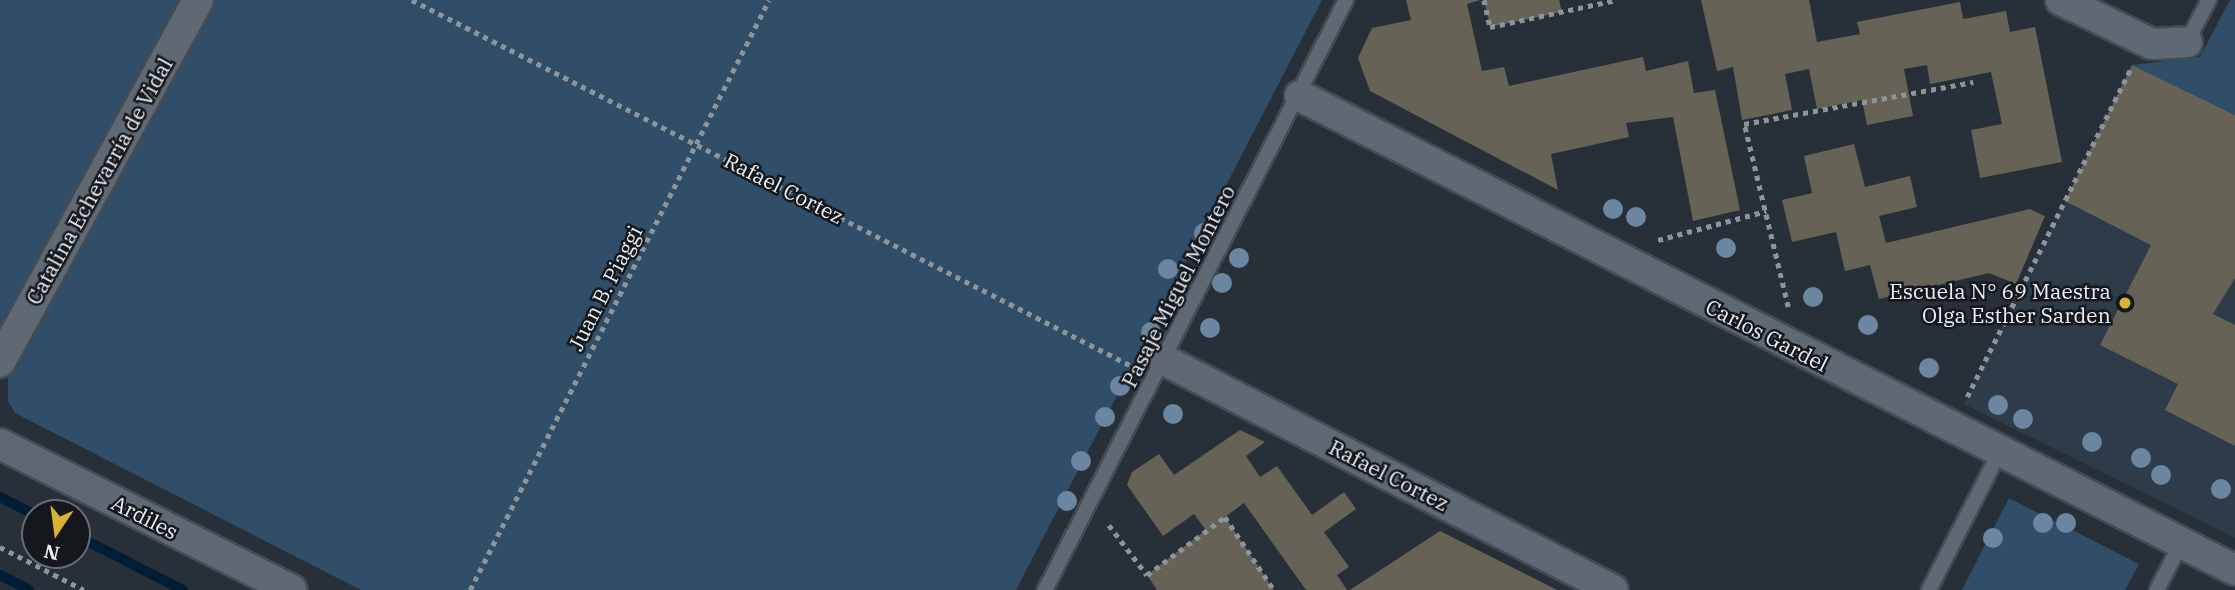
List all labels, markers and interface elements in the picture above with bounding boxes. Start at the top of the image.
street label: Catalina Echevarría de Vidal [21,53,177,309]
street label: Rafael Cortez [720,147,848,229]
street label: Pasaje Miguel Montero [1116,181,1240,391]
street label: Juan B. Piaggi [563,221,647,355]
place label: Escuela N° 69 Maestra Olga Esther Sarden [1889,278,2111,328]
street label: Carlos Gardel [1702,293,1832,377]
marker: Escuela N° 69 Maestra Olga Esther Sarden [2117,295,2133,311]
street label: Rafael Cortez [1325,434,1453,516]
street label: Ardiles [108,490,182,544]
north arrow [21,499,91,569]
text: N [42,539,62,566]

